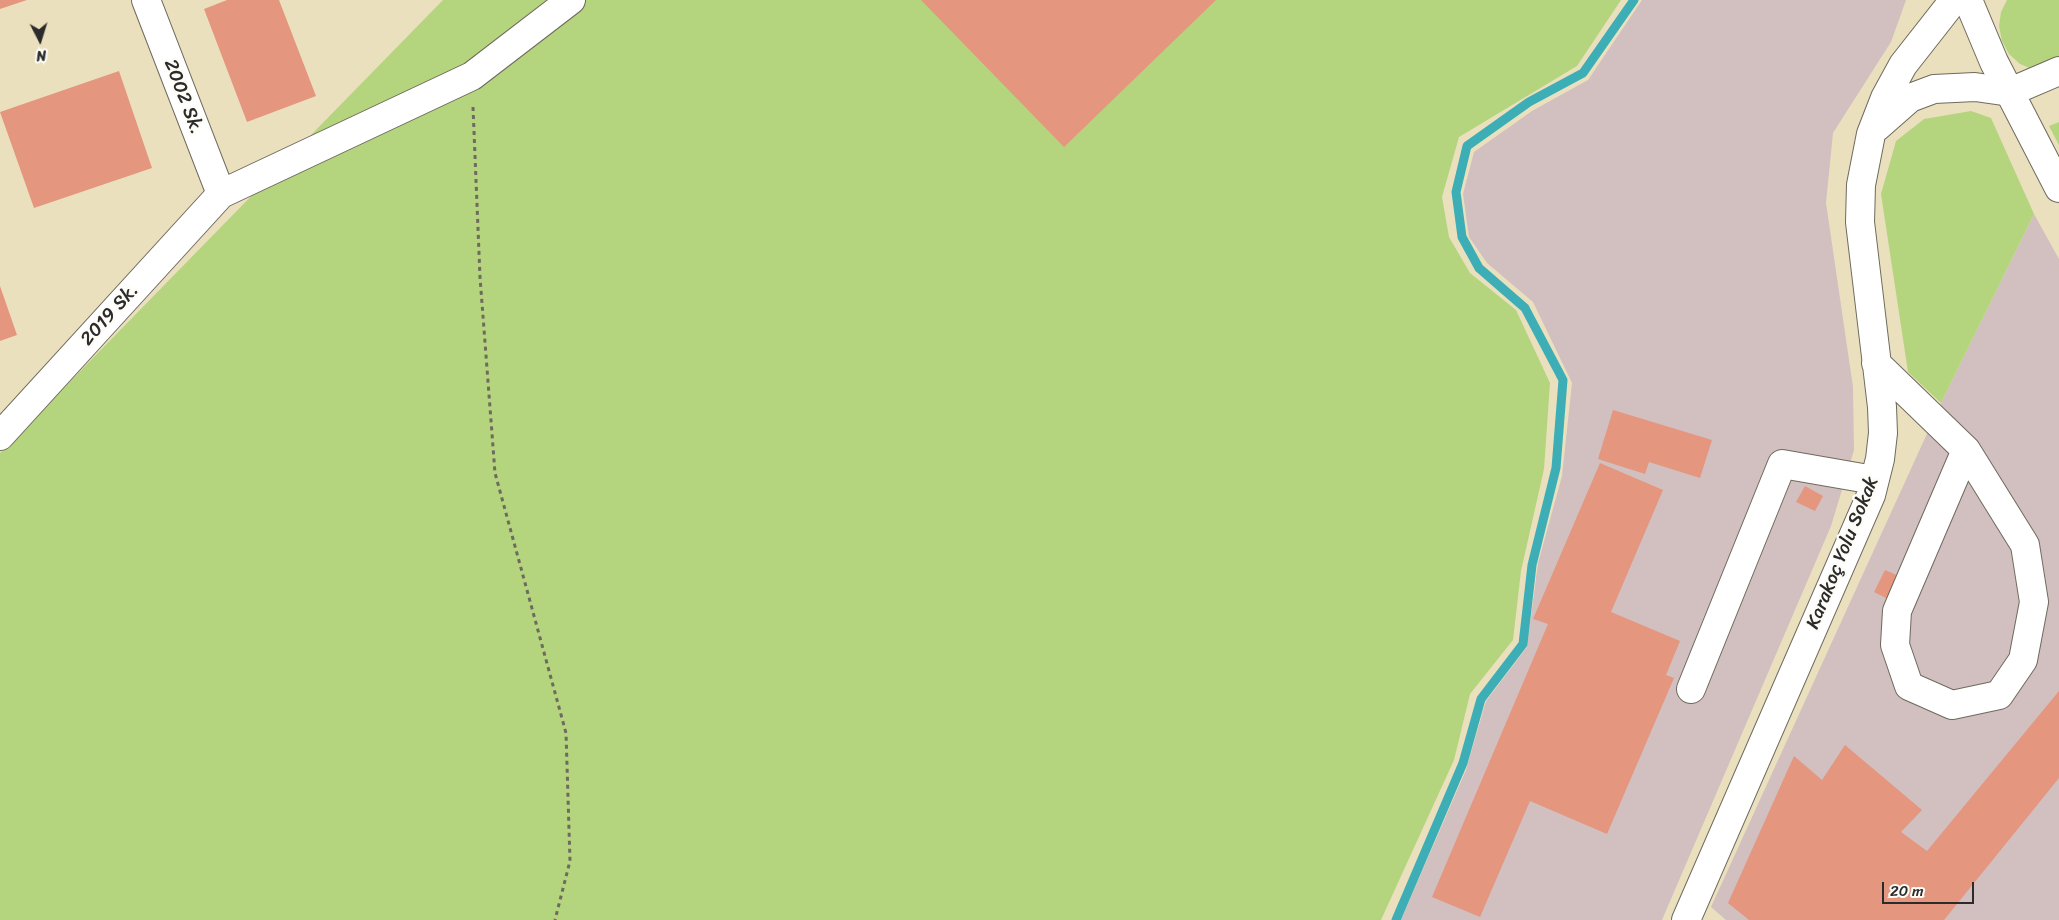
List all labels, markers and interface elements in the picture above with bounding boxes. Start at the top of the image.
north arrow [15,15,65,65]
text: N [35,43,47,68]
street label: 2002 Sk. [158,56,208,138]
street label: 2019 Sk. [76,279,144,351]
street label: Karakoç Yolu Sokak [1802,473,1884,633]
scale bar [1884,872,1976,904]
text: 20 m [1890,878,1924,904]

